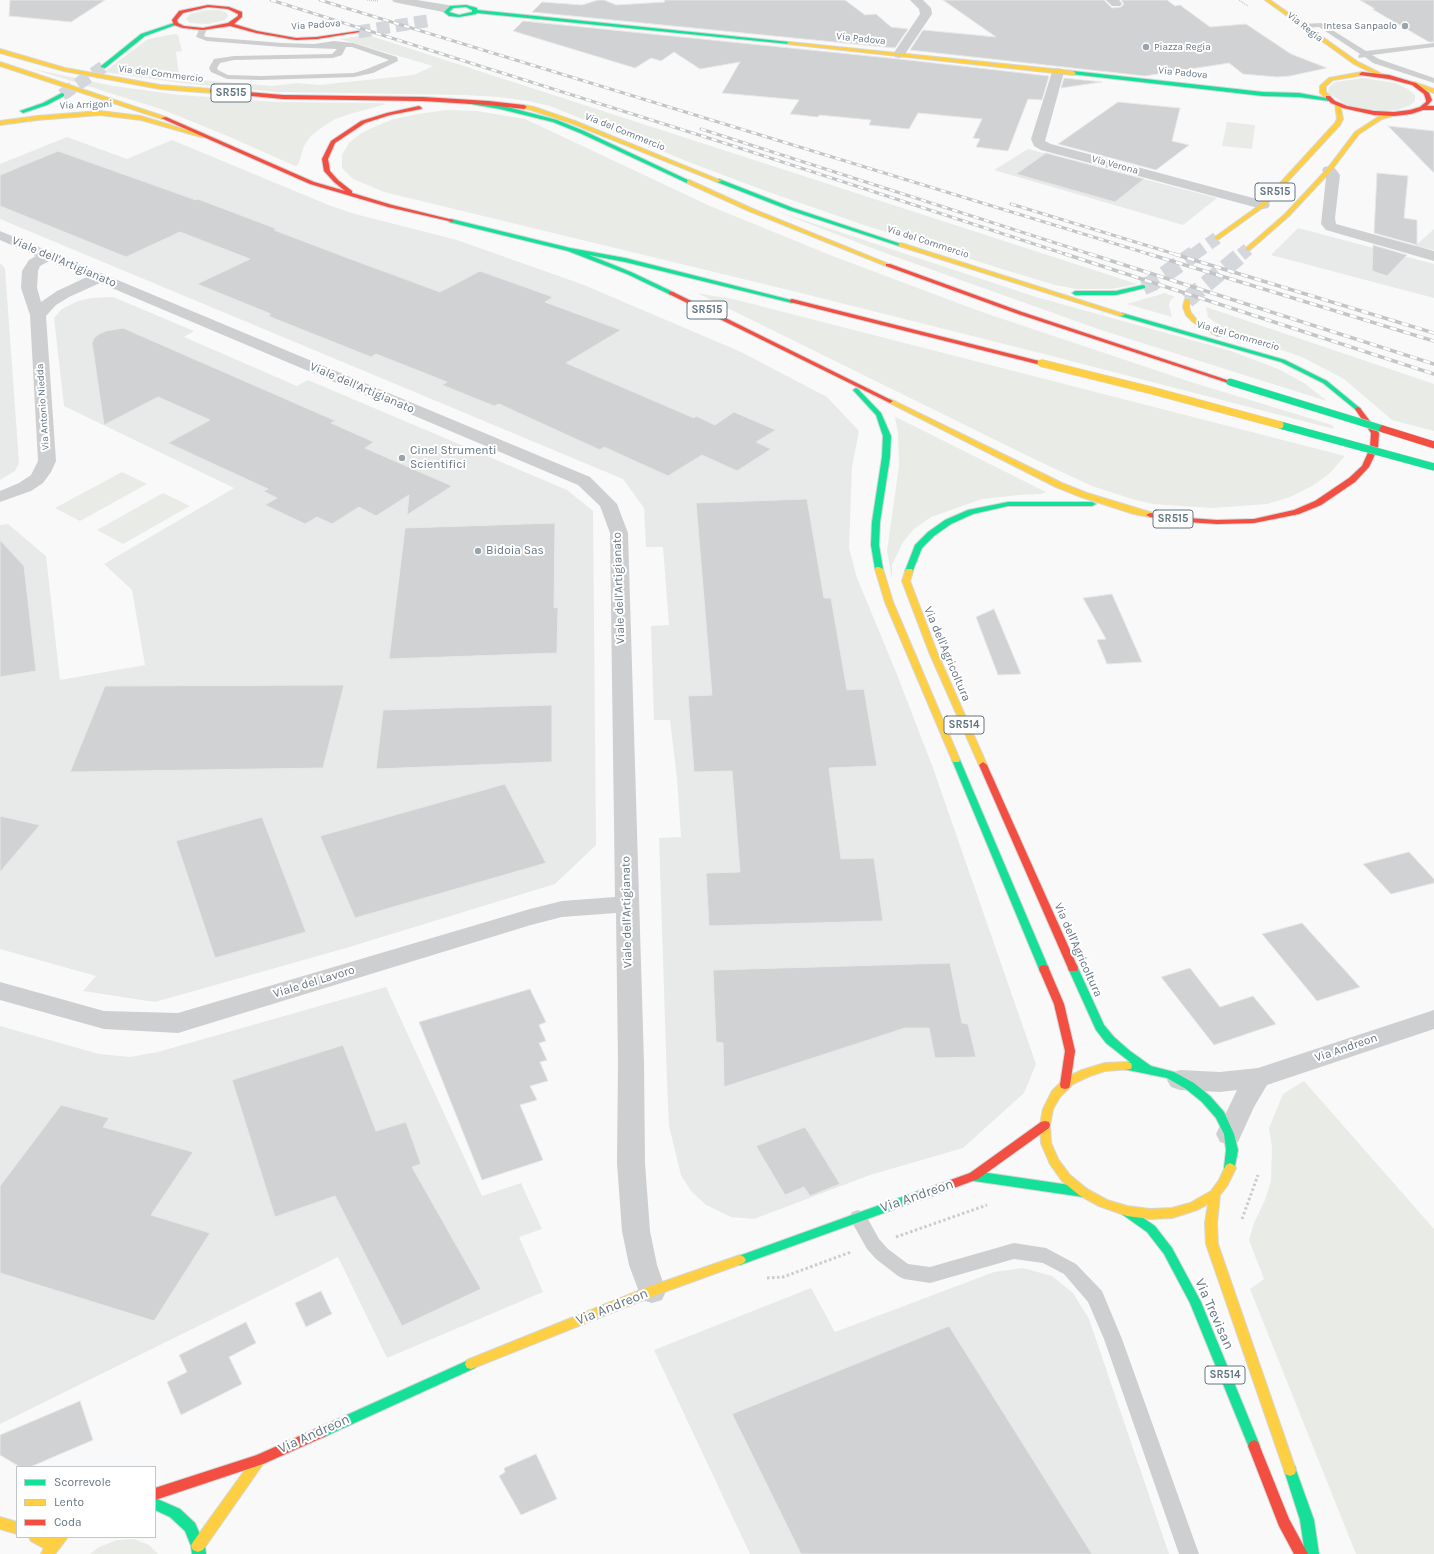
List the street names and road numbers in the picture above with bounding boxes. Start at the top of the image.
street label: Via Regia [1285,9,1325,45]
street label: Via Padova [291,17,341,33]
street label: Via Padova [836,30,886,48]
street label: Via del Commercio [118,63,204,85]
street label: Via Padova [1158,64,1208,82]
road number: SR515 [211,84,251,102]
street label: Via Arrigoni [60,98,112,112]
street label: Via del Commercio [583,110,667,154]
street label: Via Verona [1090,153,1140,177]
road number: SR515 [1255,183,1295,201]
street label: Via del Commercio [886,223,970,261]
street label: Viale dell'Artigianato [10,233,118,291]
road number: SR515 [687,301,727,319]
street label: Via del Commercio [1195,318,1281,354]
street label: Viale dell'Artigianato [308,359,416,417]
street label: Via Antonio Niedda [34,363,52,451]
road number: SR515 [1153,510,1193,528]
street label: Viale dell'Artigianato [610,532,628,644]
street label: Via dell'Agricoltura [920,604,974,704]
road number: SR514 [944,716,984,734]
street label: Viale dell'Artigianato [619,856,635,968]
street label: Via dell'Agricoltura [1051,901,1105,999]
street label: Viale del Lavoro [271,963,357,1001]
street label: Via Andreon [1313,1031,1379,1065]
street label: Via Andreon [878,1176,956,1216]
street label: Via Trevisan [1191,1276,1237,1352]
street label: Via Andreon [574,1285,650,1329]
road number: SR514 [1205,1366,1245,1384]
street label: Via Andreon [276,1411,352,1457]

